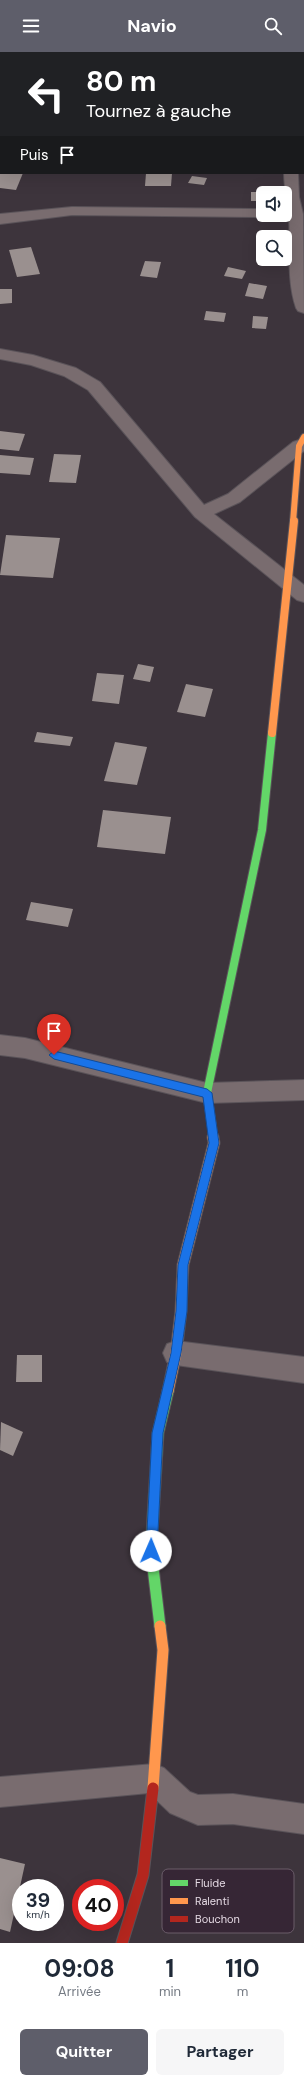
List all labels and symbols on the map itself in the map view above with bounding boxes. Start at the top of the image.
pin [37,1014,71,1055]
position arrow [130,1530,172,1572]
legend [162,1869,294,1933]
text: Fluide [195,1876,225,1890]
speed limit sign: 40 [72,1879,124,1931]
text: Ralenti [195,1894,229,1908]
text: Bouchon [195,1912,240,1926]

